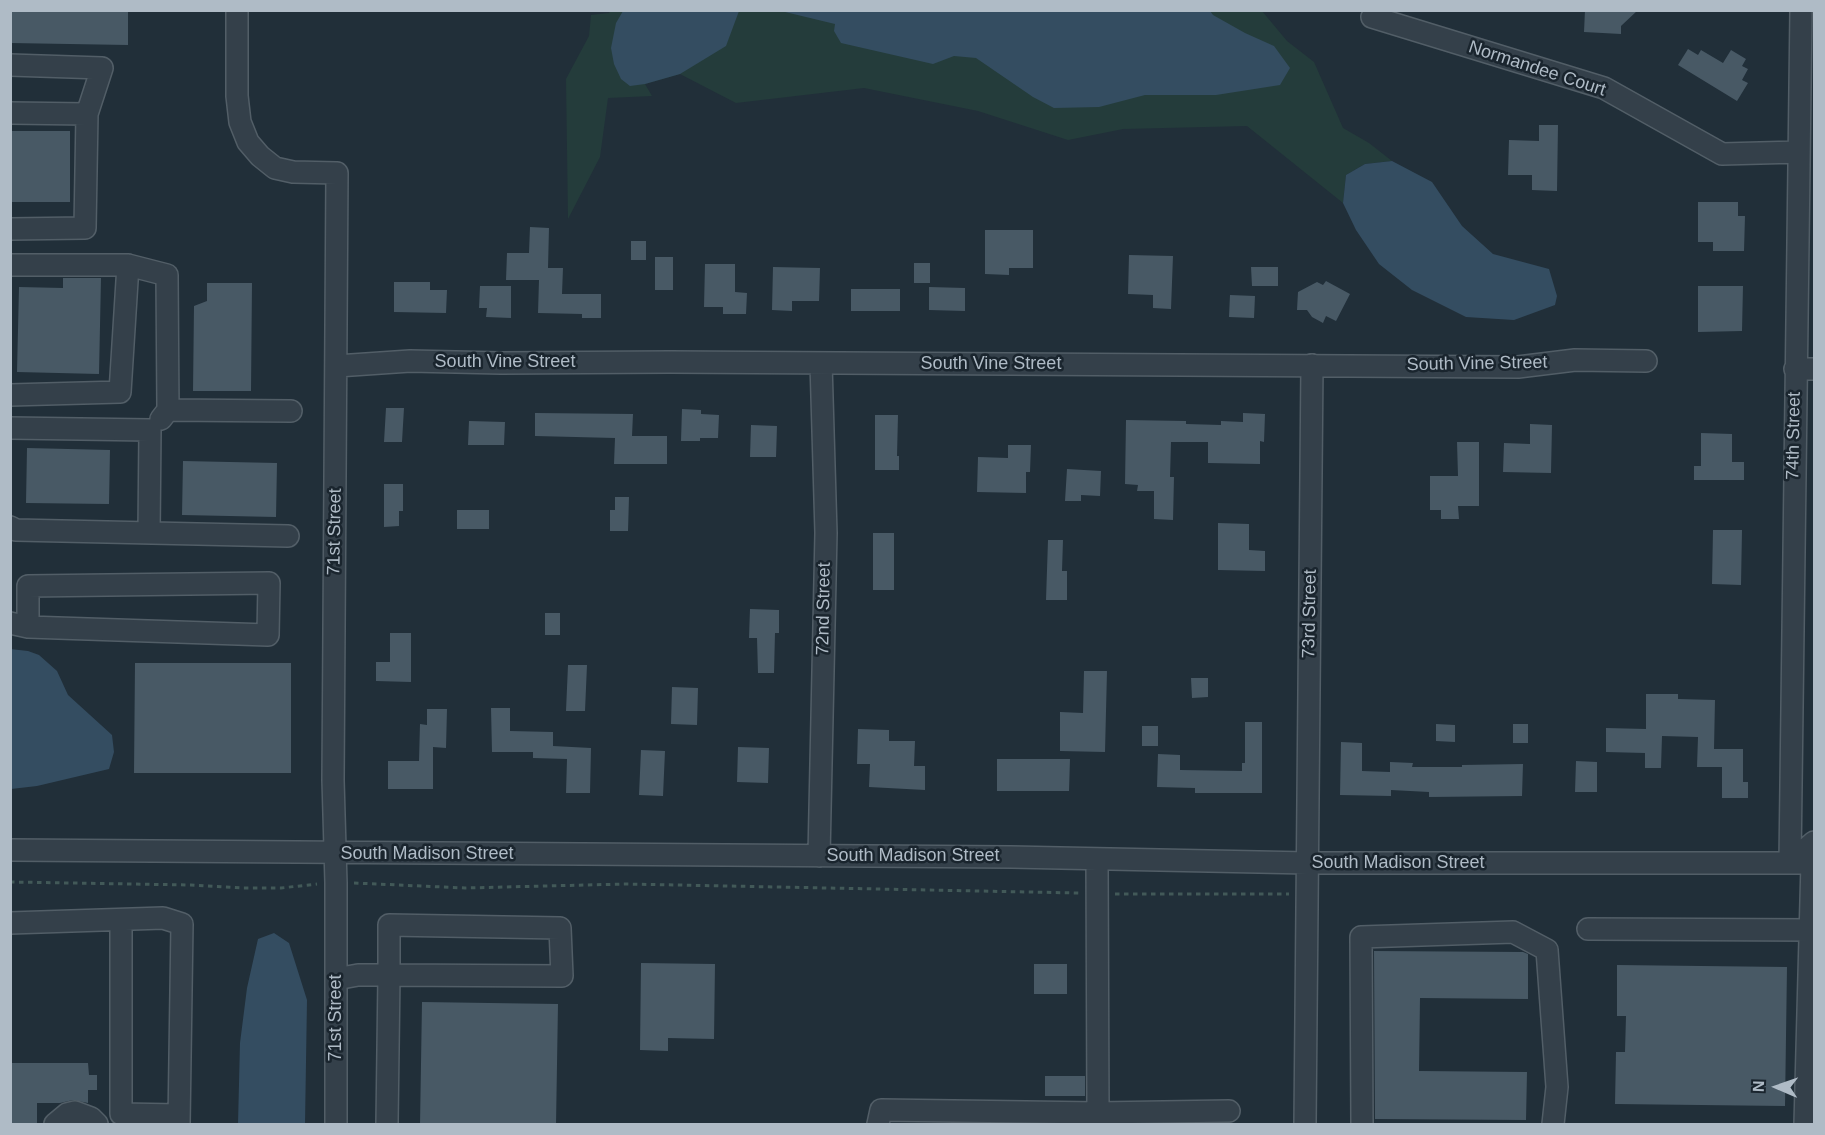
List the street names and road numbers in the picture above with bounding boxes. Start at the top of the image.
street label: Normandee Court [1466,37,1608,101]
street label: South Vine Street [435,351,575,373]
street label: South Vine Street [1406,352,1548,376]
street label: South Vine Street [921,353,1061,375]
street label: 74th Street [1782,392,1806,480]
street label: 71st Street [323,488,347,576]
street label: 72nd Street [812,562,836,656]
street label: 73rd Street [1298,569,1322,659]
street label: South Madison Street [340,843,514,865]
street label: South Madison Street [826,845,1000,867]
street label: South Madison Street [1311,852,1485,874]
street label: 71st Street [325,974,347,1062]

